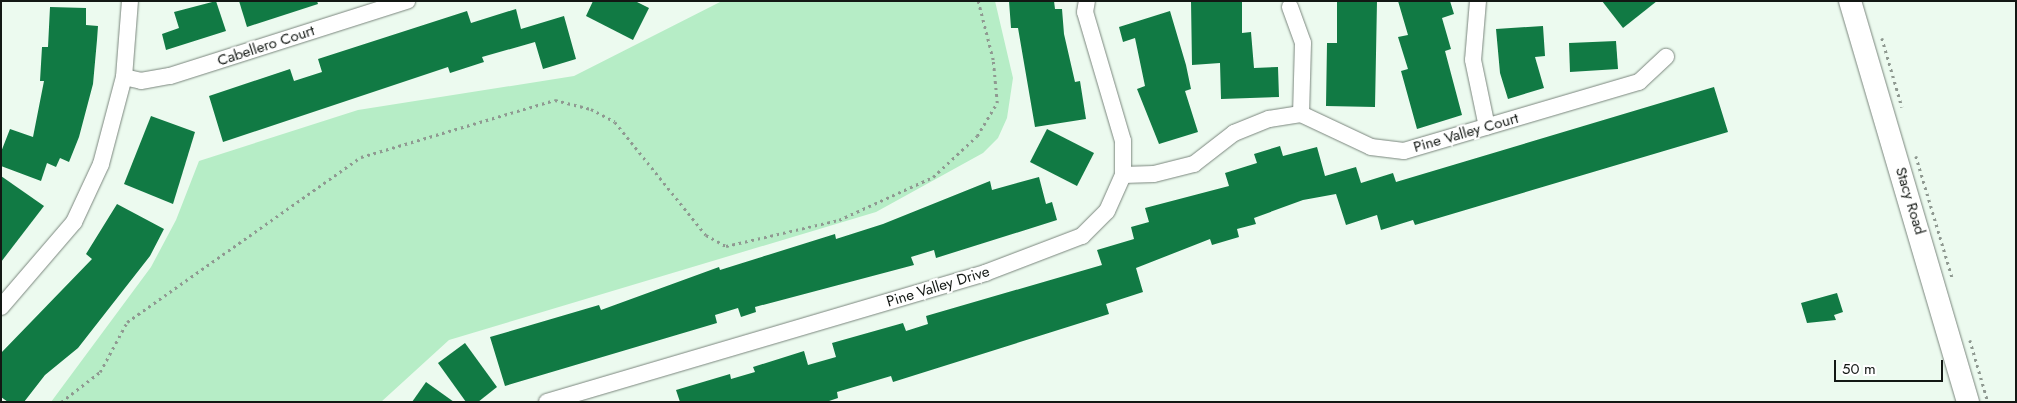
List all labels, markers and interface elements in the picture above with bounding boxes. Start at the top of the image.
street label: Cabellero Court [215,22,317,70]
street label: Pine Valley Court [1411,109,1521,157]
street label: Stacy Road [1891,165,1929,237]
street label: Pine Valley Drive [884,263,992,311]
scale bar [1837,350,1946,382]
text: 50 m [1842,358,1876,380]

